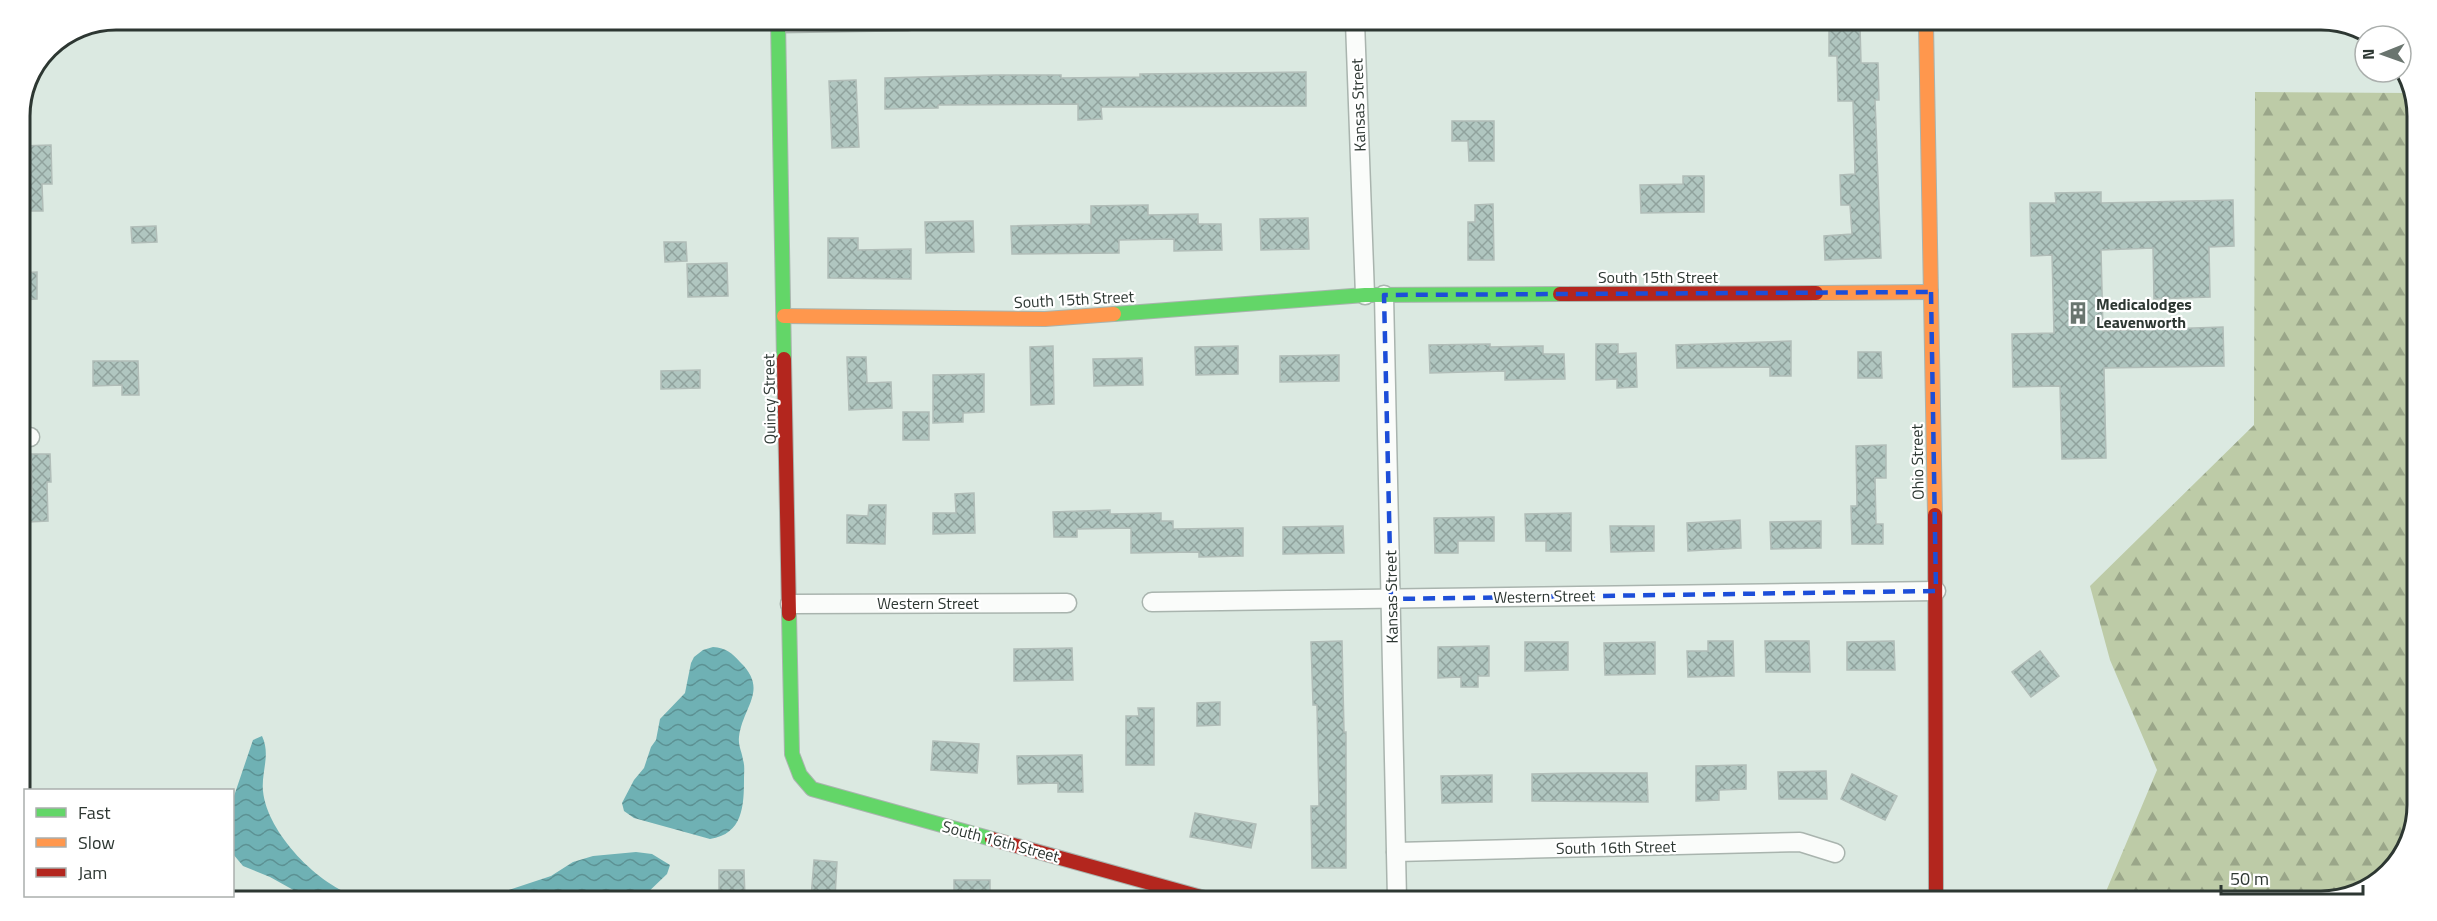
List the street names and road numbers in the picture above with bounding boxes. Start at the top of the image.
street label: Kansas Street [1344,58,1372,152]
street label: South 15th Street [1598,265,1718,289]
street label: South 15th Street [1013,284,1135,314]
street label: Quincy Street [756,353,782,445]
street label: Ohio Street [1904,423,1930,500]
street label: Kansas Street [1378,550,1404,644]
street label: Western Street [1493,583,1596,609]
street label: Western Street [877,591,979,615]
street label: South 16th Street [940,814,1063,868]
street label: South 16th Street [1556,834,1677,860]

